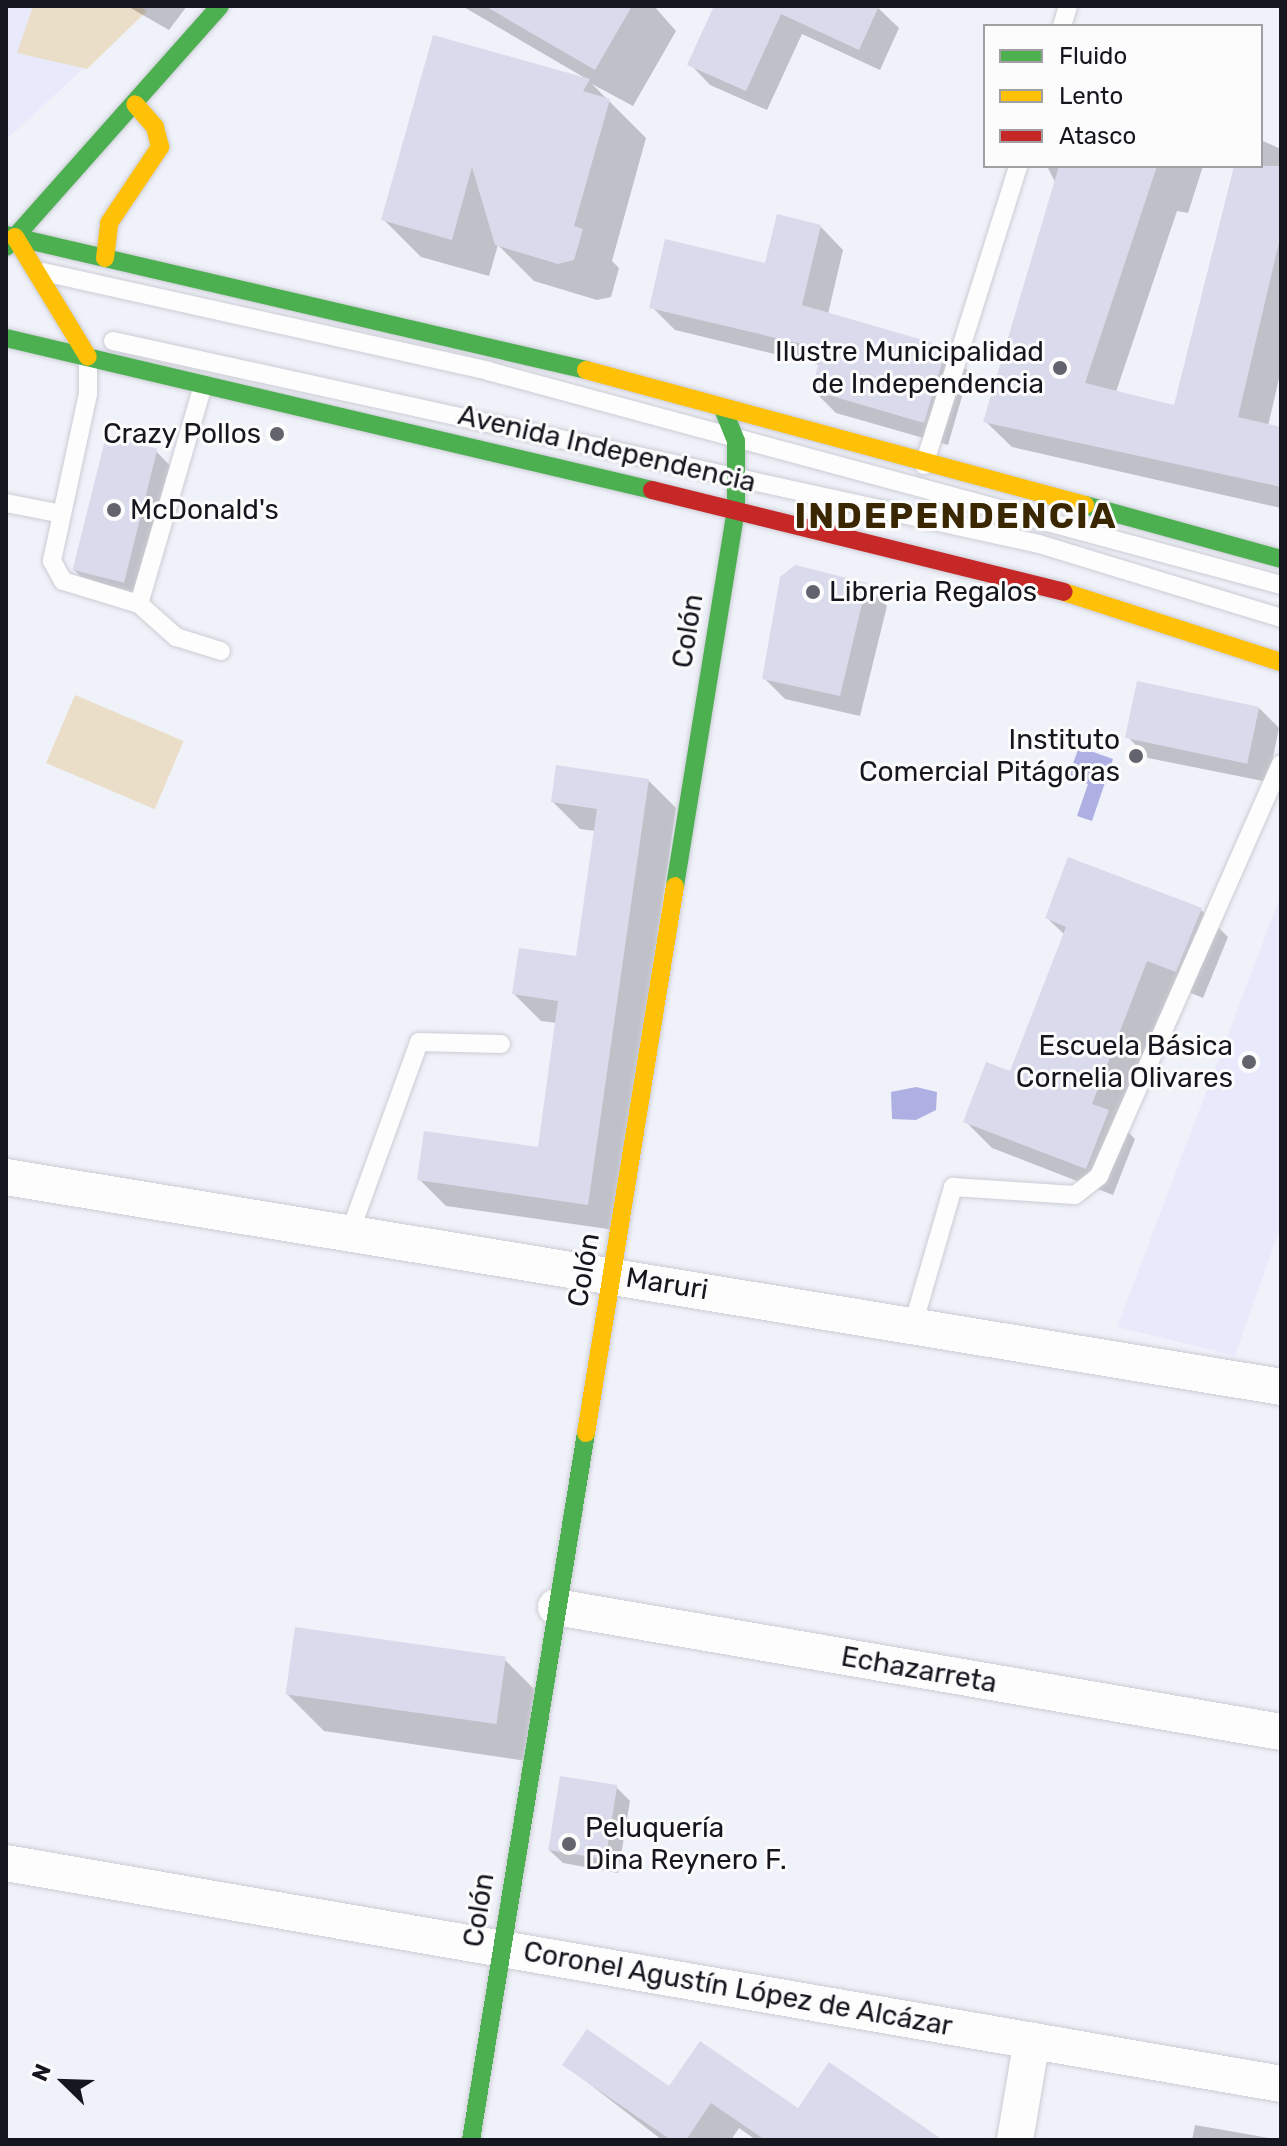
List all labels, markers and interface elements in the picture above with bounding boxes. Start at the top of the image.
legend [983,24,1263,168]
text: Fluido [1059,42,1127,70]
text: Lento [1059,82,1123,110]
text: Atasco [1059,122,1136,150]
place label: Ilustre Municipalidad de Independencia [775,335,1044,401]
marker: Ilustre Municipalidad de Independencia [1051,359,1069,377]
street label: Avenida Independencia [455,398,759,500]
place label: Crazy Pollos [102,417,261,451]
marker: Crazy Pollos [268,425,286,443]
place label: McDonald's [130,493,279,527]
district label: INDEPENDENCIA [795,494,1117,538]
marker: McDonald's [105,501,123,519]
place label: Libreria Regalos [829,575,1037,609]
marker: Libreria Regalos [804,583,822,601]
street label: Colón [666,592,710,670]
place label: Instituto Comercial Pitágoras [859,723,1120,789]
marker: Instituto Comercial Pitágoras [1127,747,1145,765]
place label: Escuela Básica Cornelia Olivares [1016,1029,1233,1095]
marker: Escuela Básica Cornelia Olivares [1240,1053,1258,1071]
street label: Colón [561,1230,607,1310]
street label: Maruri [624,1261,710,1307]
street label: Echazarreta [839,1640,999,1700]
place label: Peluquería Dina Reynero F. [585,1811,787,1877]
marker: Peluquería Dina Reynero F. [560,1835,578,1853]
street label: Colón [457,1871,501,1949]
street label: Coronel Agustín López de Alcázar [520,1935,956,2043]
north arrow [24,2042,104,2122]
text: N [26,2060,57,2085]

